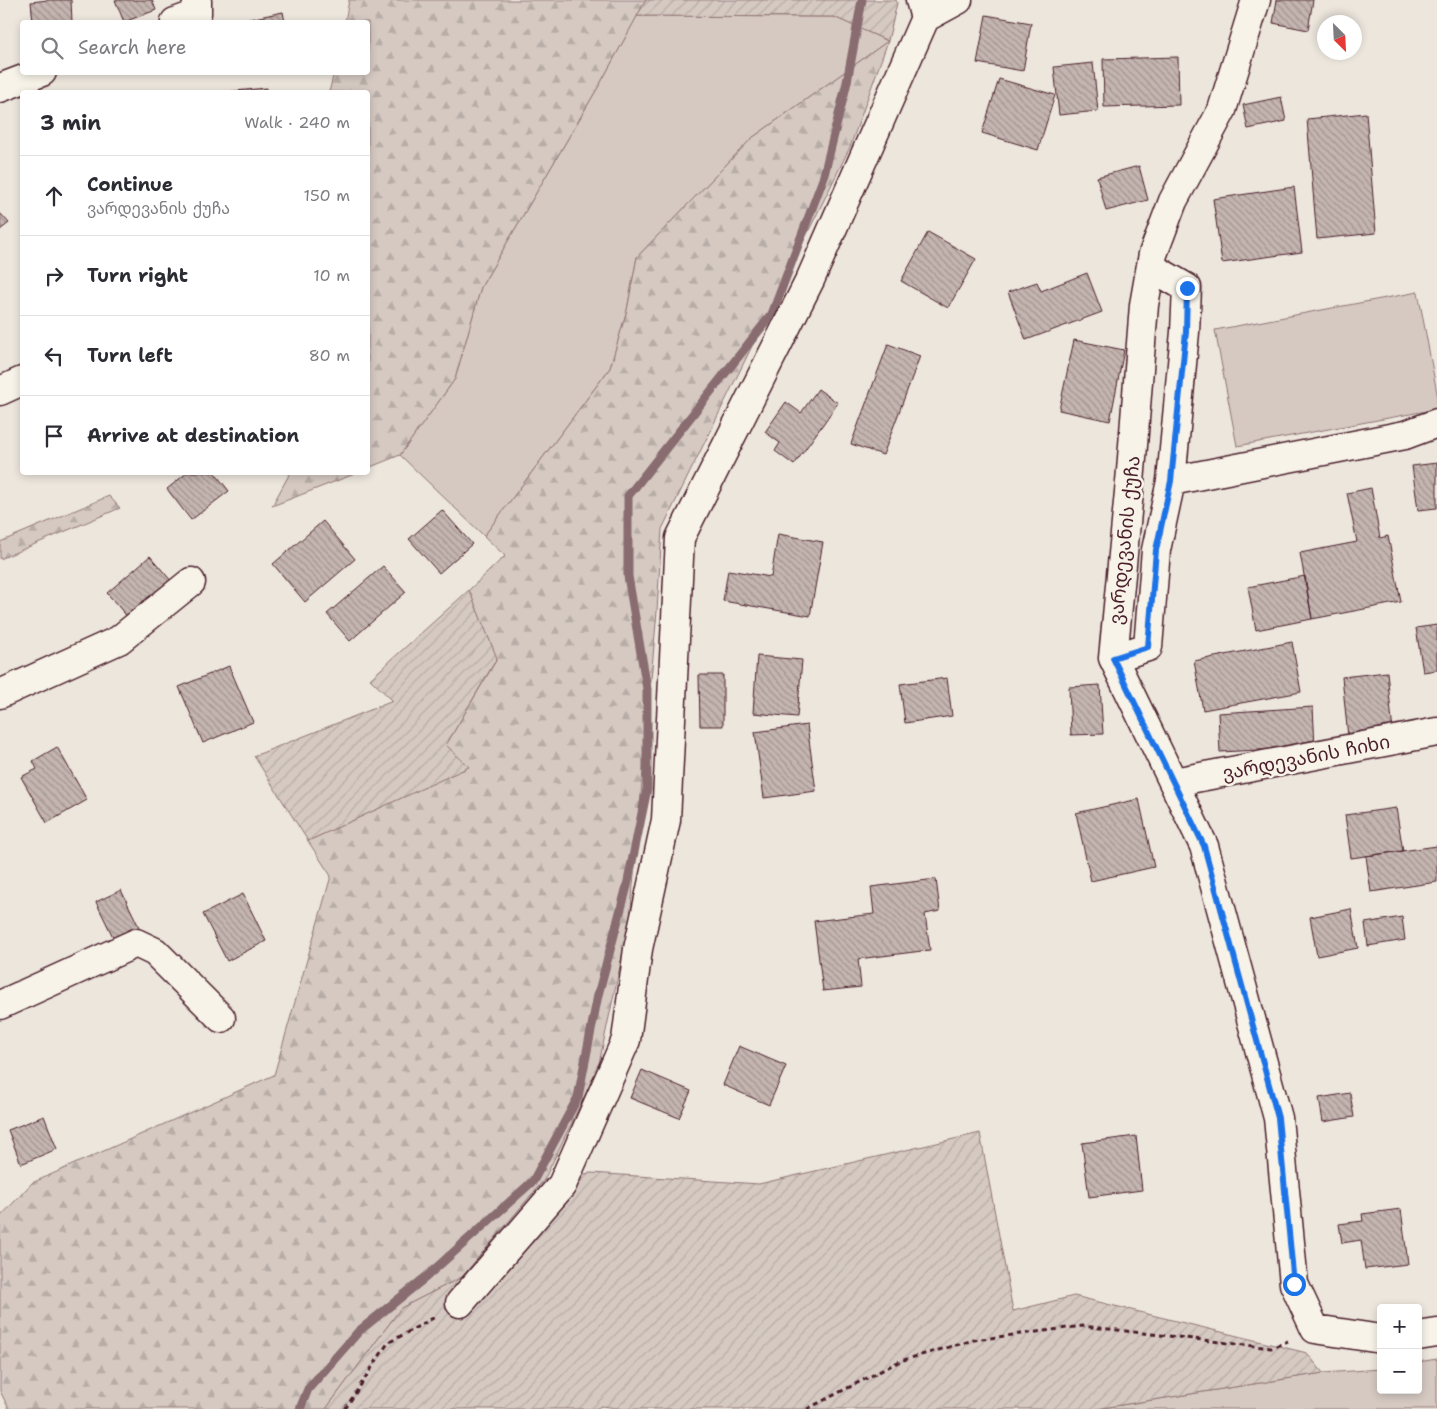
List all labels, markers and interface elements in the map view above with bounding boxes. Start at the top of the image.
north arrow [1317,15,1362,60]
search box [20,20,370,75]
icon: search [38,34,66,62]
text: Search here [78,35,187,60]
text: 3 min [40,109,101,137]
text: Walk · 240 m [244,112,350,133]
text: Continue [87,172,173,197]
icon: ahead [40,182,68,210]
text: 150 m [303,185,350,206]
text: ვარდევანის ქუჩა [87,198,230,219]
icon: right [40,262,68,290]
text: Turn right [87,263,188,288]
text: 10 m [313,265,350,286]
route end [1176,277,1199,300]
icon: left [40,342,68,370]
text: Turn left [87,343,173,368]
text: 80 m [309,345,350,366]
icon: arrive [40,422,68,450]
text: Arrive at destination [87,423,299,448]
street label: ვარდევანის ქუჩა [1103,454,1146,626]
street label: ვარდევანის ჩიხი [1220,729,1392,786]
route start [1283,1273,1306,1296]
map controls [1377,1304,1422,1394]
button: + [1377,1304,1422,1349]
button: − [1377,1349,1422,1394]

